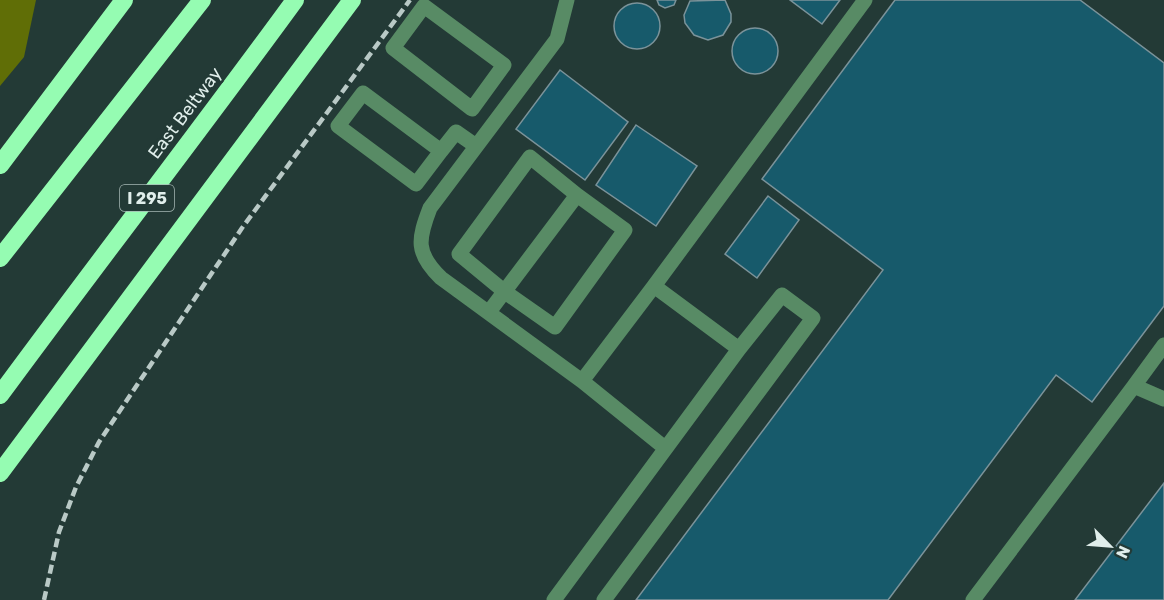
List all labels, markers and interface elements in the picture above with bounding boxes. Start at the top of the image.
street label: East Beltway [143,63,227,163]
road number: I 295 [120,185,174,211]
north arrow [1080,516,1140,576]
text: N [1112,543,1134,561]

